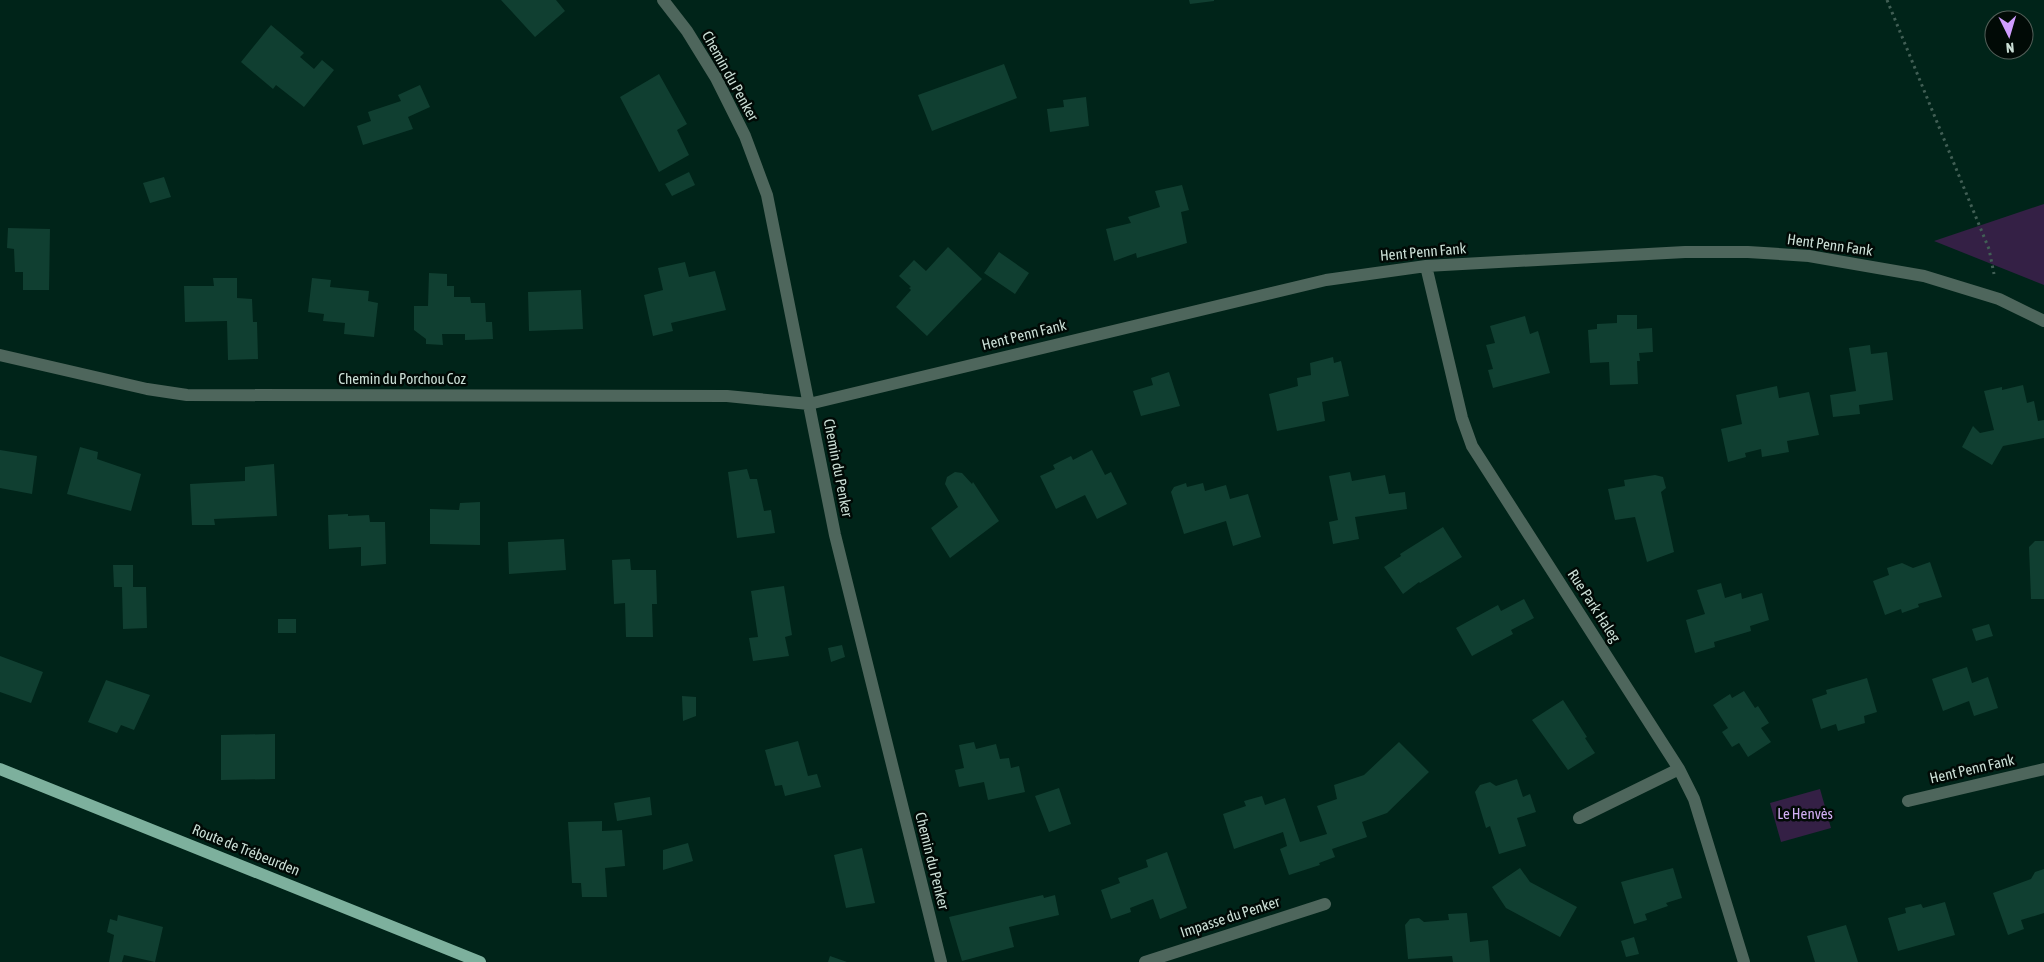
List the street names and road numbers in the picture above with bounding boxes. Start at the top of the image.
street label: Chemin du Penker [699,28,762,124]
street label: Hent Penn Fank [1786,230,1874,259]
street label: Hent Penn Fank [1379,239,1467,264]
street label: Hent Penn Fank [980,316,1068,353]
street label: Chemin du Porchou Coz [338,370,466,387]
street label: Chemin du Penker [821,417,856,519]
street label: Rue Park Haleg [1565,566,1625,646]
street label: Hent Penn Fank [1928,750,2016,787]
street label: Chemin du Penker [912,810,953,912]
street label: Route de Trébeurden [190,820,302,879]
street label: Impasse du Penker [1178,892,1282,941]

